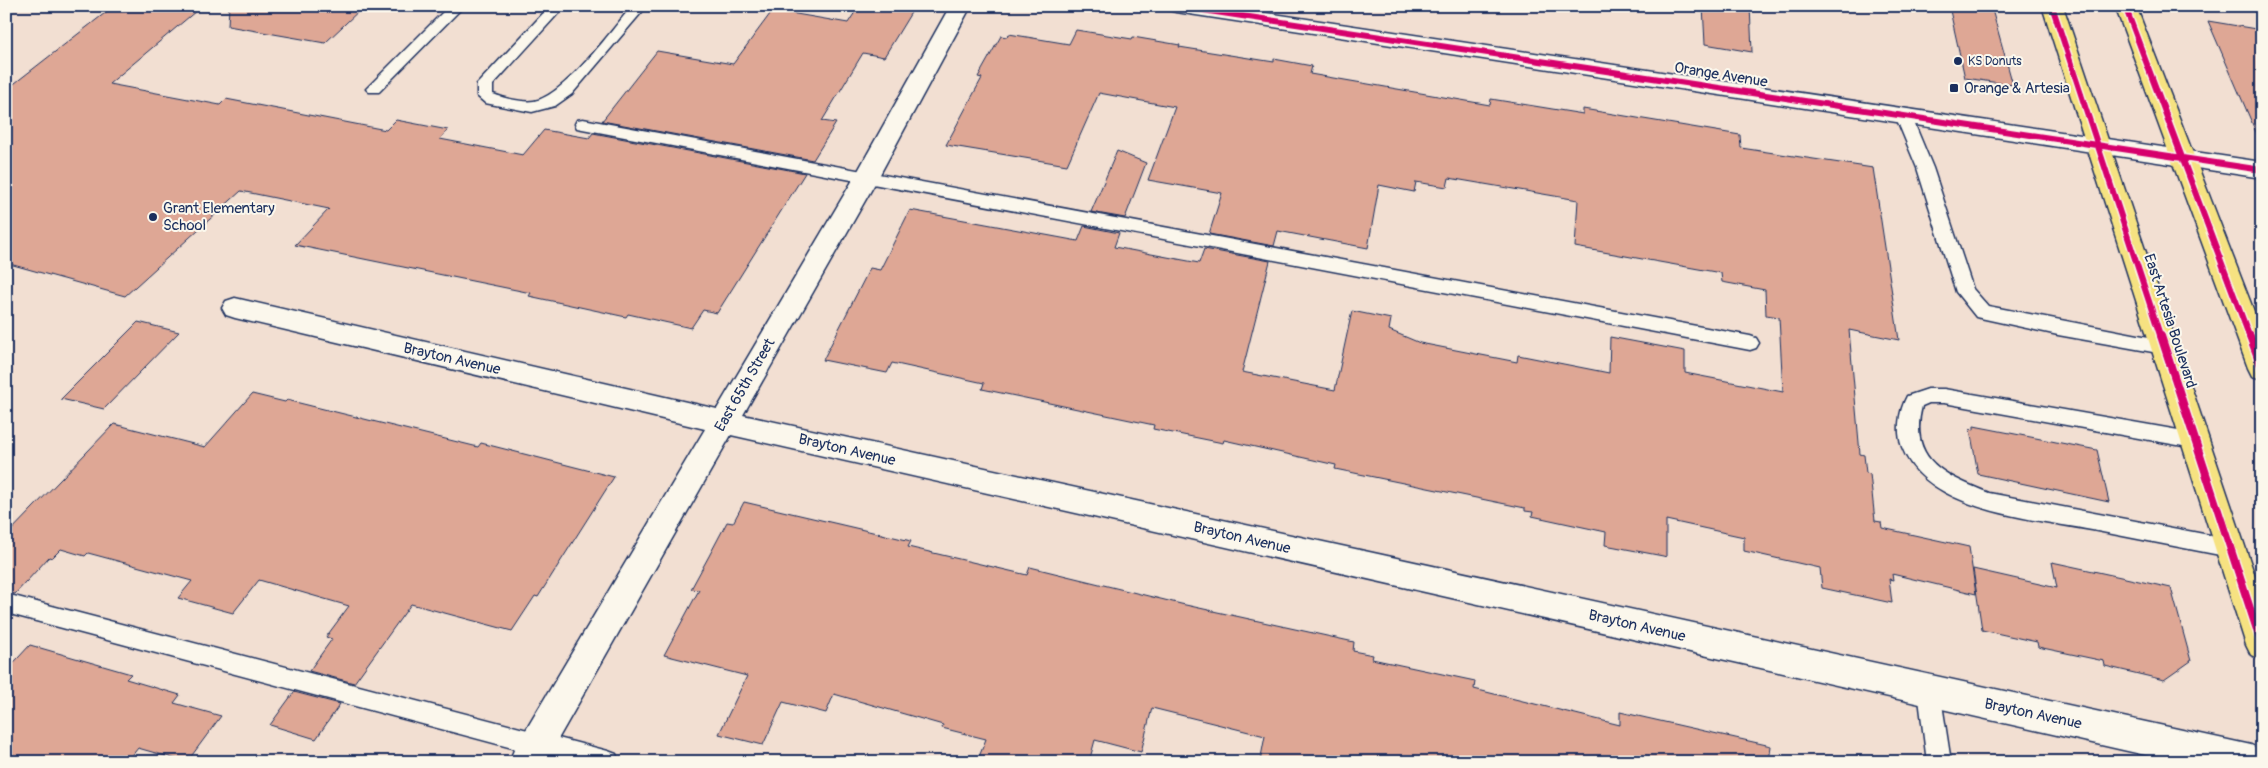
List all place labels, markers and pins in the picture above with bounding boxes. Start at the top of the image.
place label: KS Donuts [1968,54,2022,69]
marker: KS Donuts [1952,55,1964,67]
place label: Orange & Artesia [1964,79,2070,98]
marker: Orange & Artesia [1948,82,1960,94]
place label: Grant Elementary School [163,199,275,235]
marker: Grant Elementary School [147,211,159,223]

